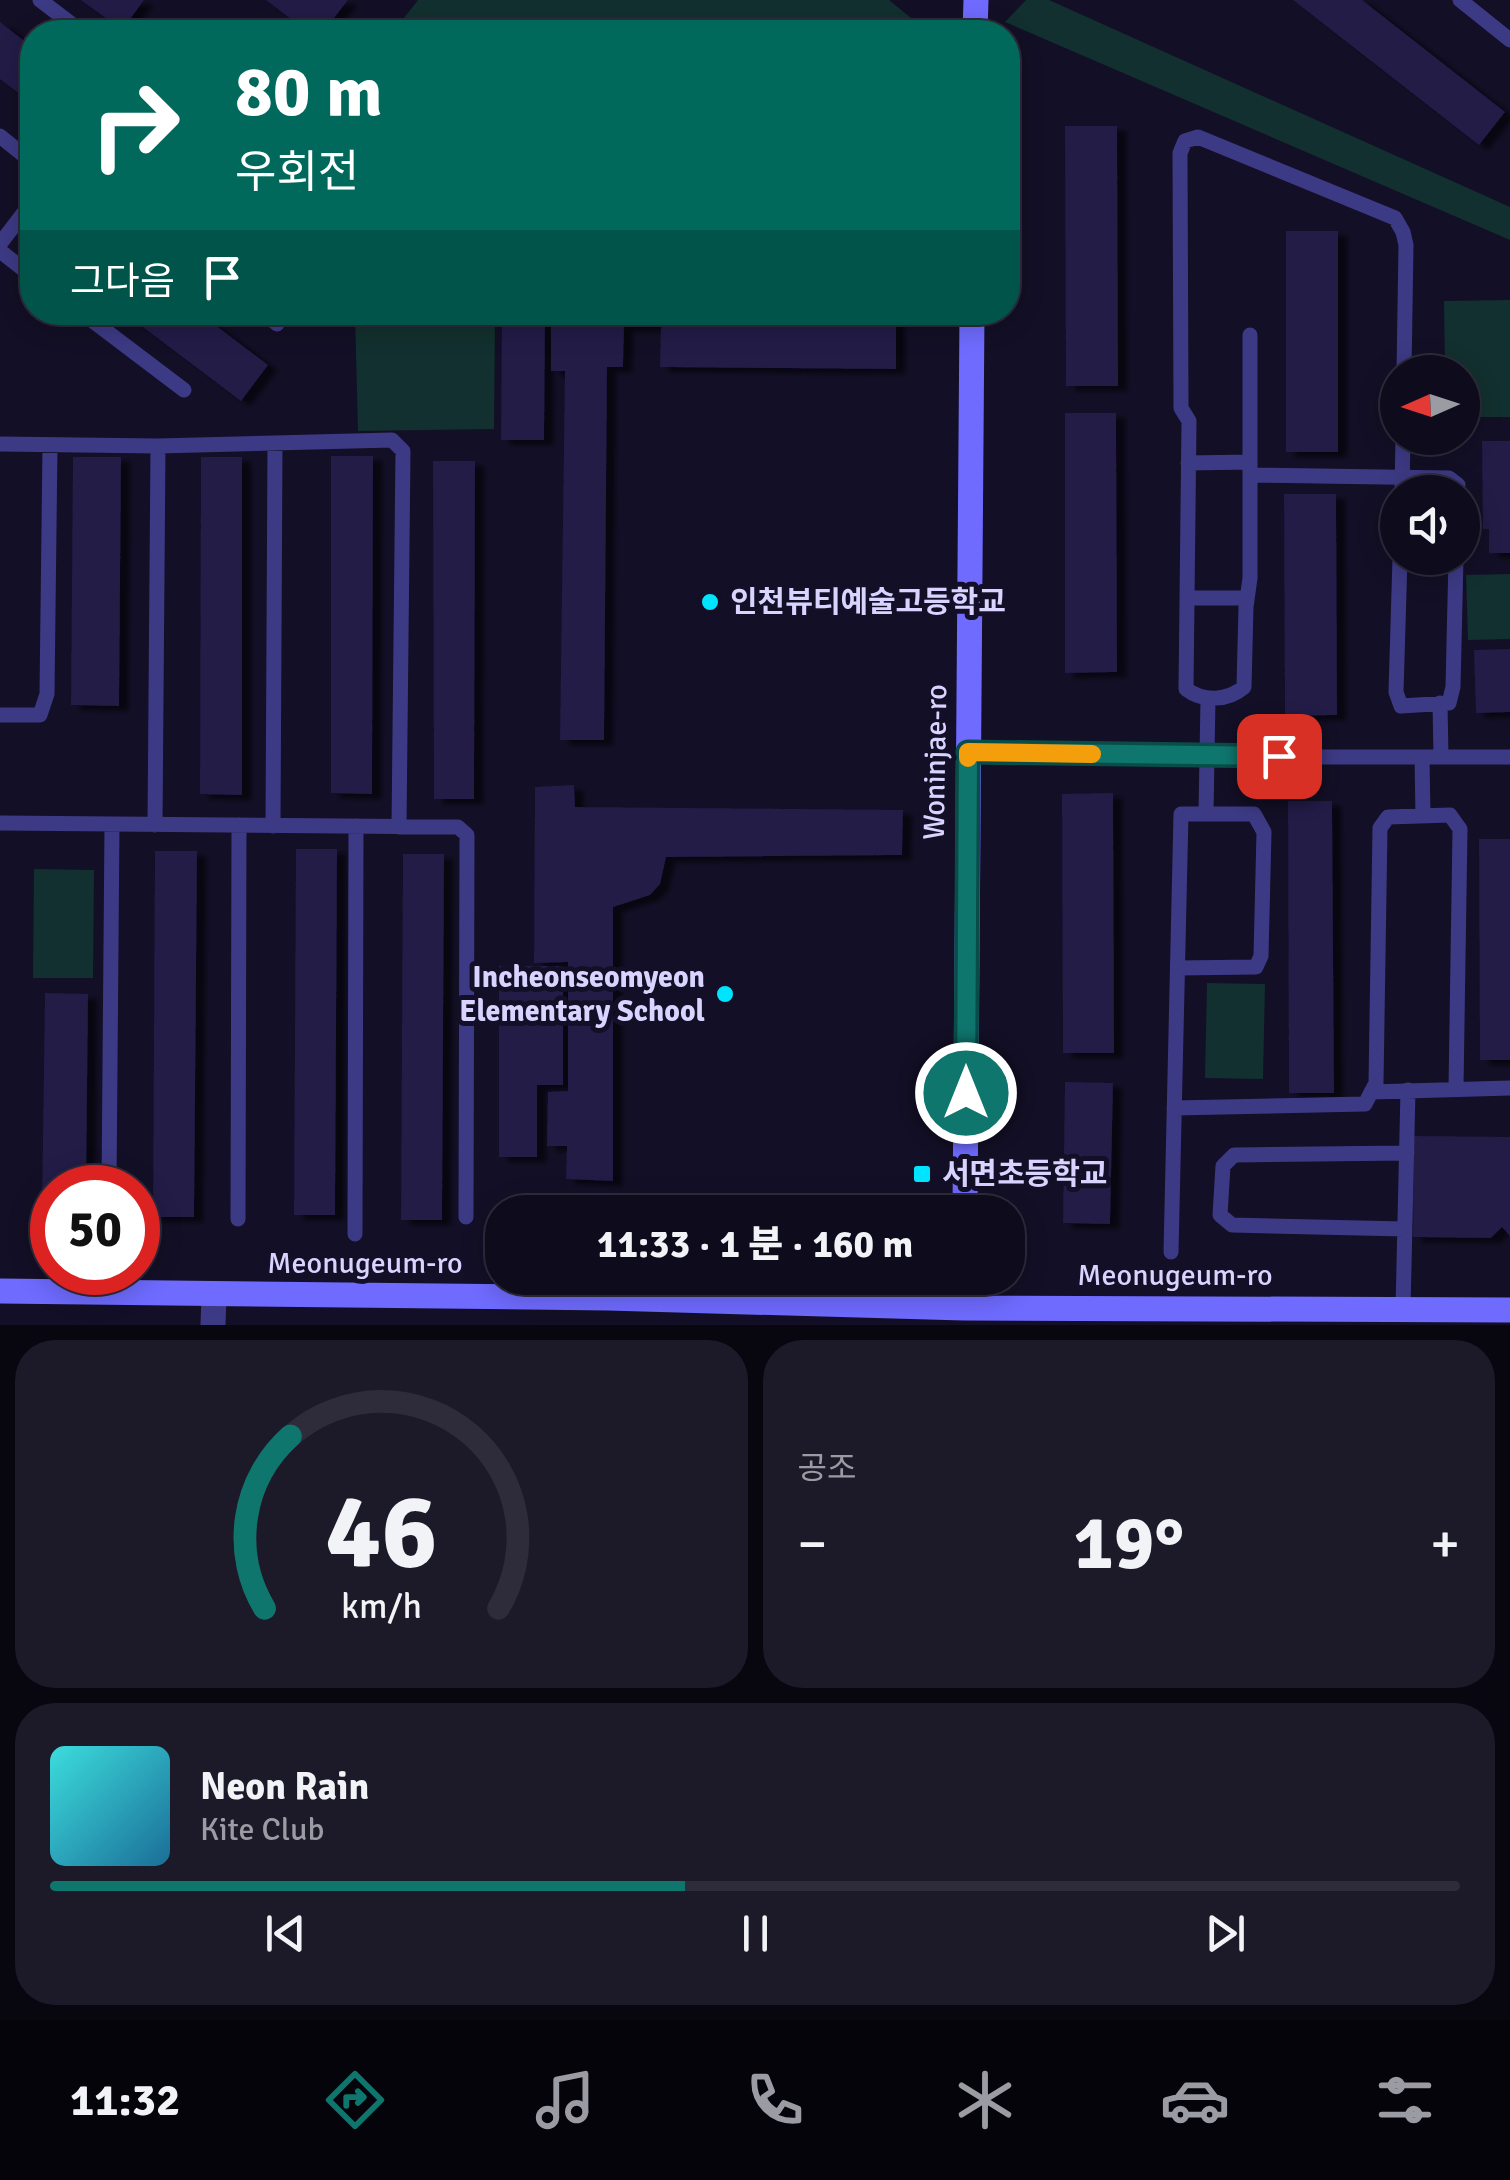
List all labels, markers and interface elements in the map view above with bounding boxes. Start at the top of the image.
text: 80 m [235,49,383,135]
icon: right [70,60,200,190]
text: 우회전 [235,145,359,200]
icon: arrive [195,250,250,305]
text: 그다음 [70,258,175,305]
north arrow [1380,355,1480,455]
map controls [1380,355,1480,575]
button: sound [1380,475,1480,575]
place label: 인천뷰티예술고등학교 [730,584,1006,621]
marker: 인천뷰티예술고등학교 [699,591,721,613]
street label: Woninjae-ro [916,684,955,840]
pin [1237,714,1322,799]
icon: arrive [1252,729,1307,784]
place label: Incheonseomyeon Elementary School [459,959,705,1030]
marker: Incheonseomyeon Elementary School [714,983,736,1005]
position arrow [914,1041,1018,1145]
place label: 서면초등학교 [942,1156,1108,1193]
marker: 서면초등학교 [911,1163,933,1185]
speed limit sign: 50 [30,1165,160,1295]
text: 11:33 · 1 분 · 160 m [597,1221,913,1268]
street label: Meonugeum-ro [267,1245,463,1282]
street label: Meonugeum-ro [1077,1257,1273,1294]
text: 공조 [798,1449,856,1488]
text: 46 [325,1468,437,1596]
text: 19° [1073,1497,1184,1590]
text: − [798,1510,827,1578]
text: + [1430,1510,1460,1578]
text: km/h [341,1584,422,1628]
text: Neon Rain [200,1763,369,1810]
text: Kite Club [200,1810,324,1849]
icon: previous [258,1906,313,1961]
icon: pause [728,1906,783,1961]
icon: next [1198,1906,1253,1961]
icon: directions [320,2065,390,2135]
icon: music [530,2065,600,2135]
icon: phone [740,2065,810,2135]
icon: climate [950,2065,1020,2135]
icon: car [1160,2065,1230,2135]
icon: filters [1370,2065,1440,2135]
text: 11:32 [70,2073,180,2128]

